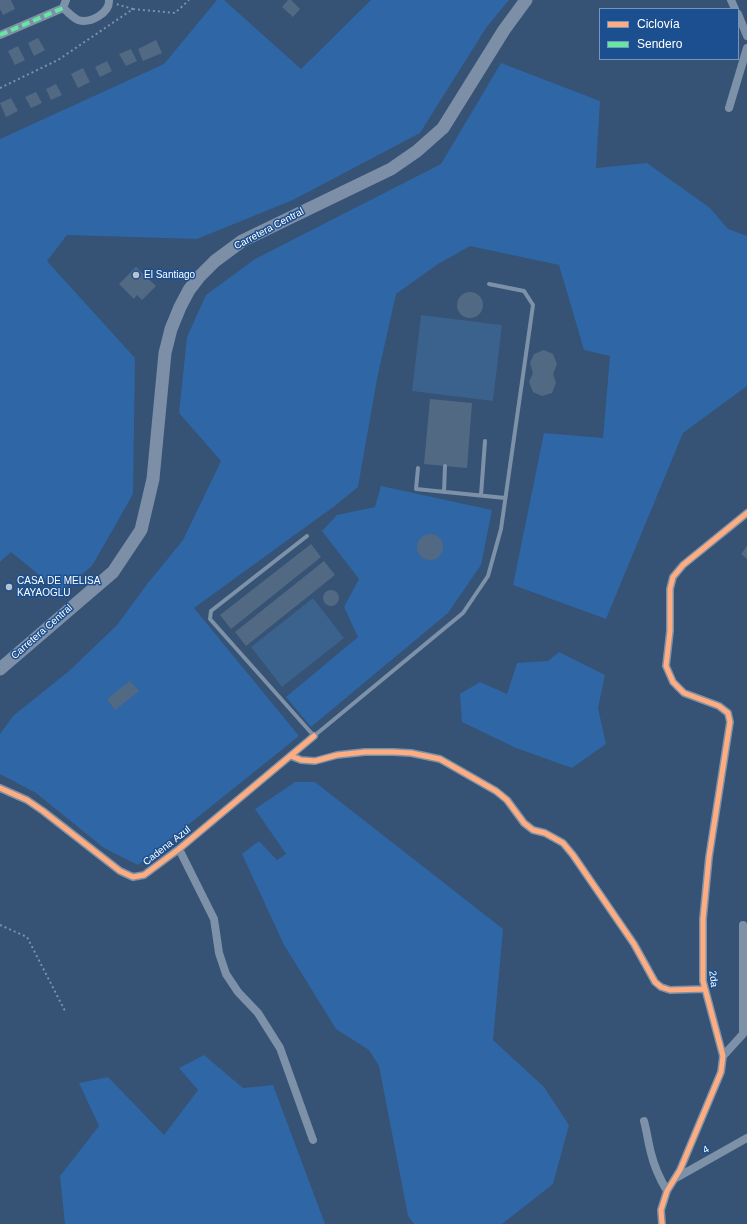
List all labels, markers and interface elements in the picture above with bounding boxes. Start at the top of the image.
legend [599,8,739,60]
text: Ciclovía [637,17,680,31]
text: Sendero [637,37,682,51]
street label: Carretera Central [232,206,306,252]
place label: El Santiago [144,269,195,281]
marker: El Santiago [131,270,141,280]
place label: CASA DE MELISA KAYAOGLU [17,575,100,598]
marker: CASA DE MELISA KAYAOGLU [4,582,14,592]
street label: Carretera Central [9,602,75,662]
street label: Cadena Azul [141,824,193,868]
street label: 2da [706,970,720,988]
street label: 4 [701,1143,711,1157]

